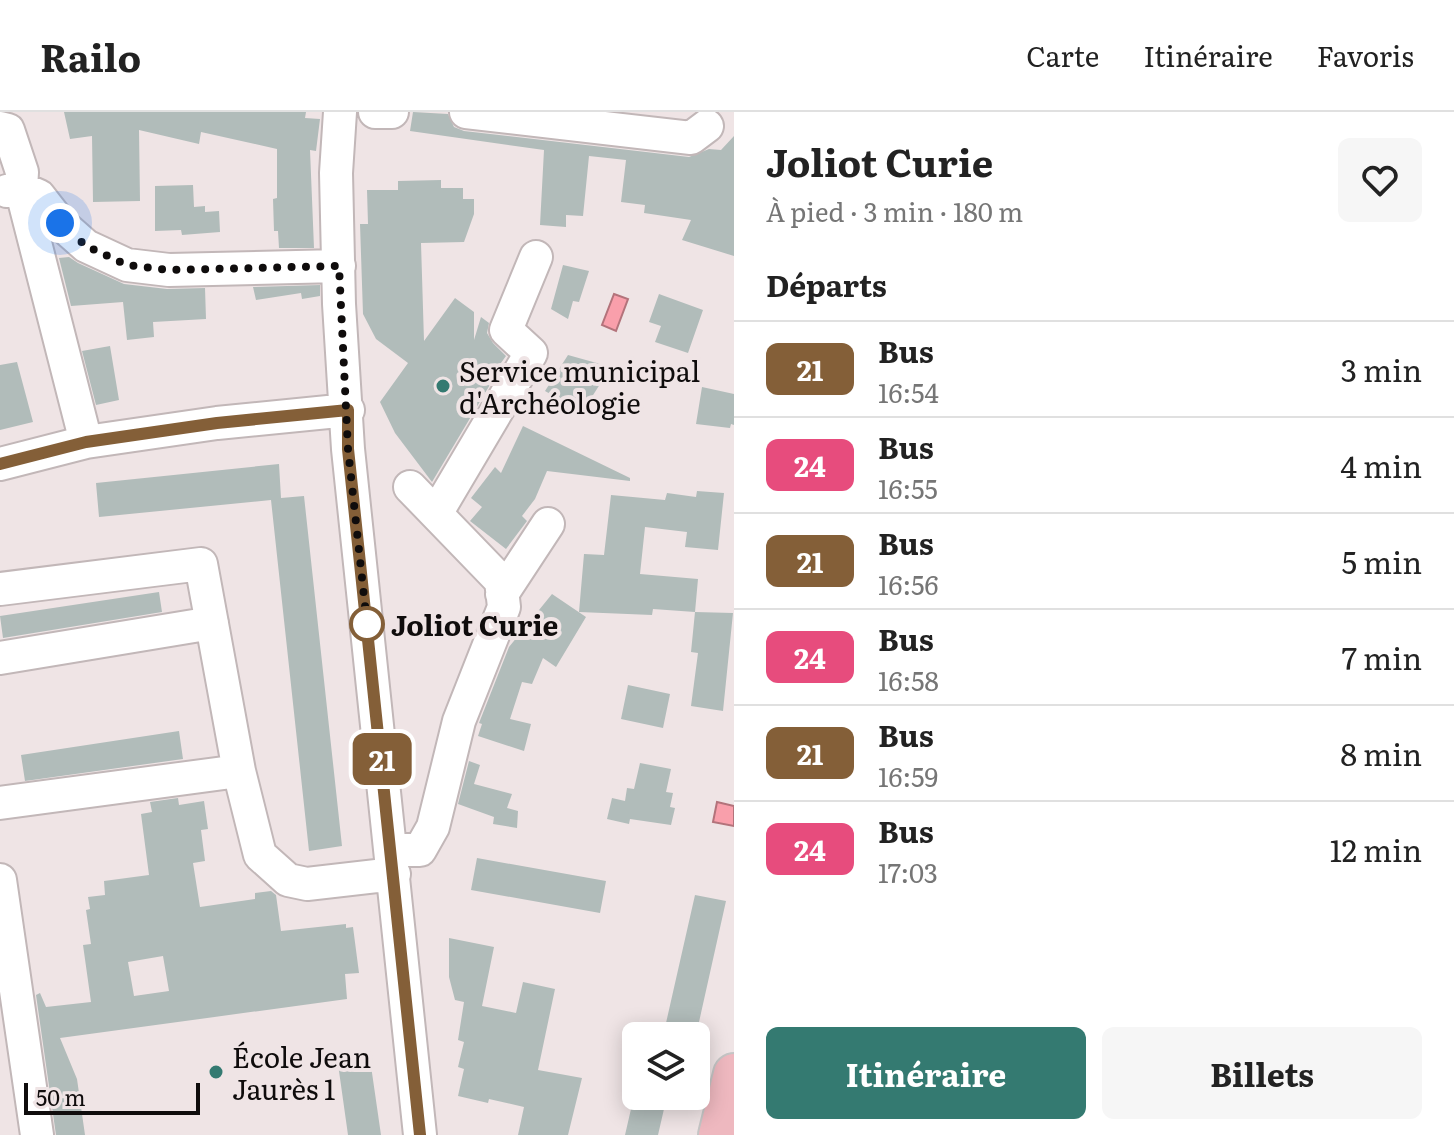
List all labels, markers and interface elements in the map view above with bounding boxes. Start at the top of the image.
text: Railo [40,27,141,84]
text: Carte [1026,34,1099,76]
text: Itinéraire [1143,34,1273,76]
text: Favoris [1317,34,1414,76]
text: Joliot Curie [766,132,993,189]
button: heart [1338,138,1422,222]
text: À pied · 3 min · 180 m [766,191,1023,230]
your location [40,203,80,243]
text: Départs [766,262,887,306]
text: Bus [878,328,934,372]
text: 3 min [1341,347,1422,391]
text: 21 [797,348,823,390]
place label: Service municipal d'Archéologie [459,349,700,423]
text: 16:54 [878,372,939,411]
marker: Service municipal d'Archéologie [434,377,452,395]
text: Bus [878,424,934,468]
text: 4 min [1341,443,1422,487]
text: 24 [794,444,826,486]
text: 16:55 [878,468,938,507]
text: Bus [878,520,934,564]
text: 5 min [1342,539,1422,583]
text: 21 [797,540,823,582]
text: 16:56 [878,564,938,603]
place label: Joliot Curie [391,603,559,645]
marker: Joliot Curie [350,607,384,641]
text: Bus [878,616,934,660]
text: 7 min [1342,635,1422,679]
text: 24 [794,636,826,678]
text: 16:58 [878,660,939,699]
text: Bus [878,712,934,756]
text: 8 min [1341,731,1422,775]
text: 21 [797,732,823,774]
line badge: 21 [346,733,418,785]
text: 21 [369,738,395,780]
text: 16:59 [878,756,938,795]
text: Bus [878,808,934,852]
text: 12 min [1330,827,1422,871]
text: 24 [794,828,826,870]
text: 17:03 [878,852,938,891]
map controls [622,1022,710,1110]
button: layers [622,1022,710,1110]
button: Itinéraire [766,1027,1086,1119]
button: Billets [1102,1027,1422,1119]
place label: École Jean Jaurès 1 [232,1035,371,1109]
marker: École Jean Jaurès 1 [207,1063,225,1081]
scale bar [24,1079,200,1115]
text: 50 m [36,1080,86,1113]

